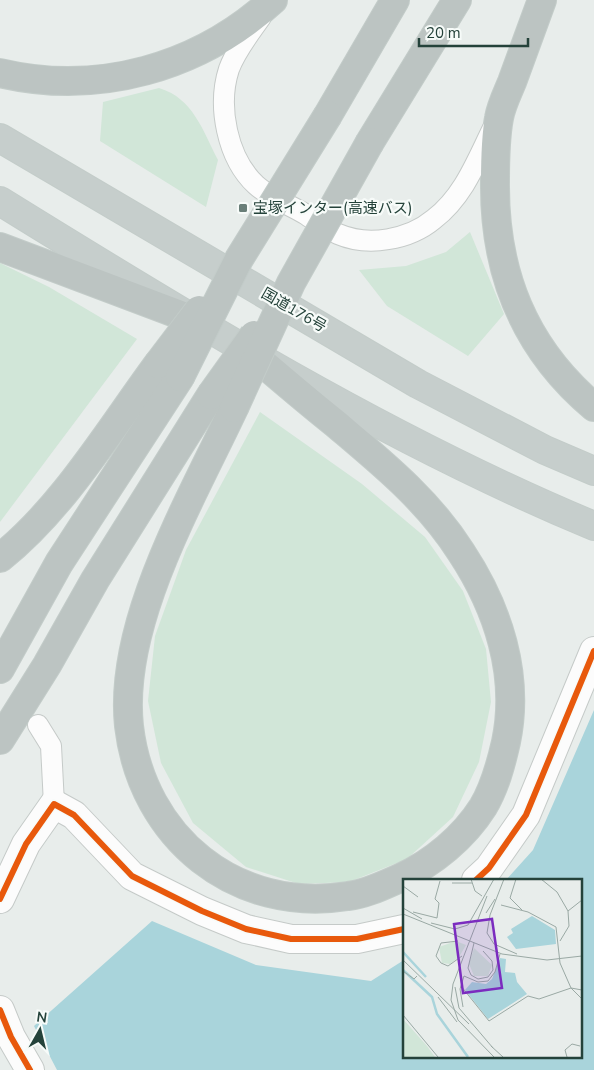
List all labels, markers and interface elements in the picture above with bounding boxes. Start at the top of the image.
scale bar [419,15,528,47]
text: 20 m [426,23,461,43]
place label: 宝塚インター(高速バス) [253,198,413,218]
marker: 宝塚インター(高速バス) [237,202,249,214]
street label: 国道176号 [258,283,330,337]
inset map [403,879,582,1058]
north arrow [15,1005,65,1055]
text: N [35,1007,48,1028]

